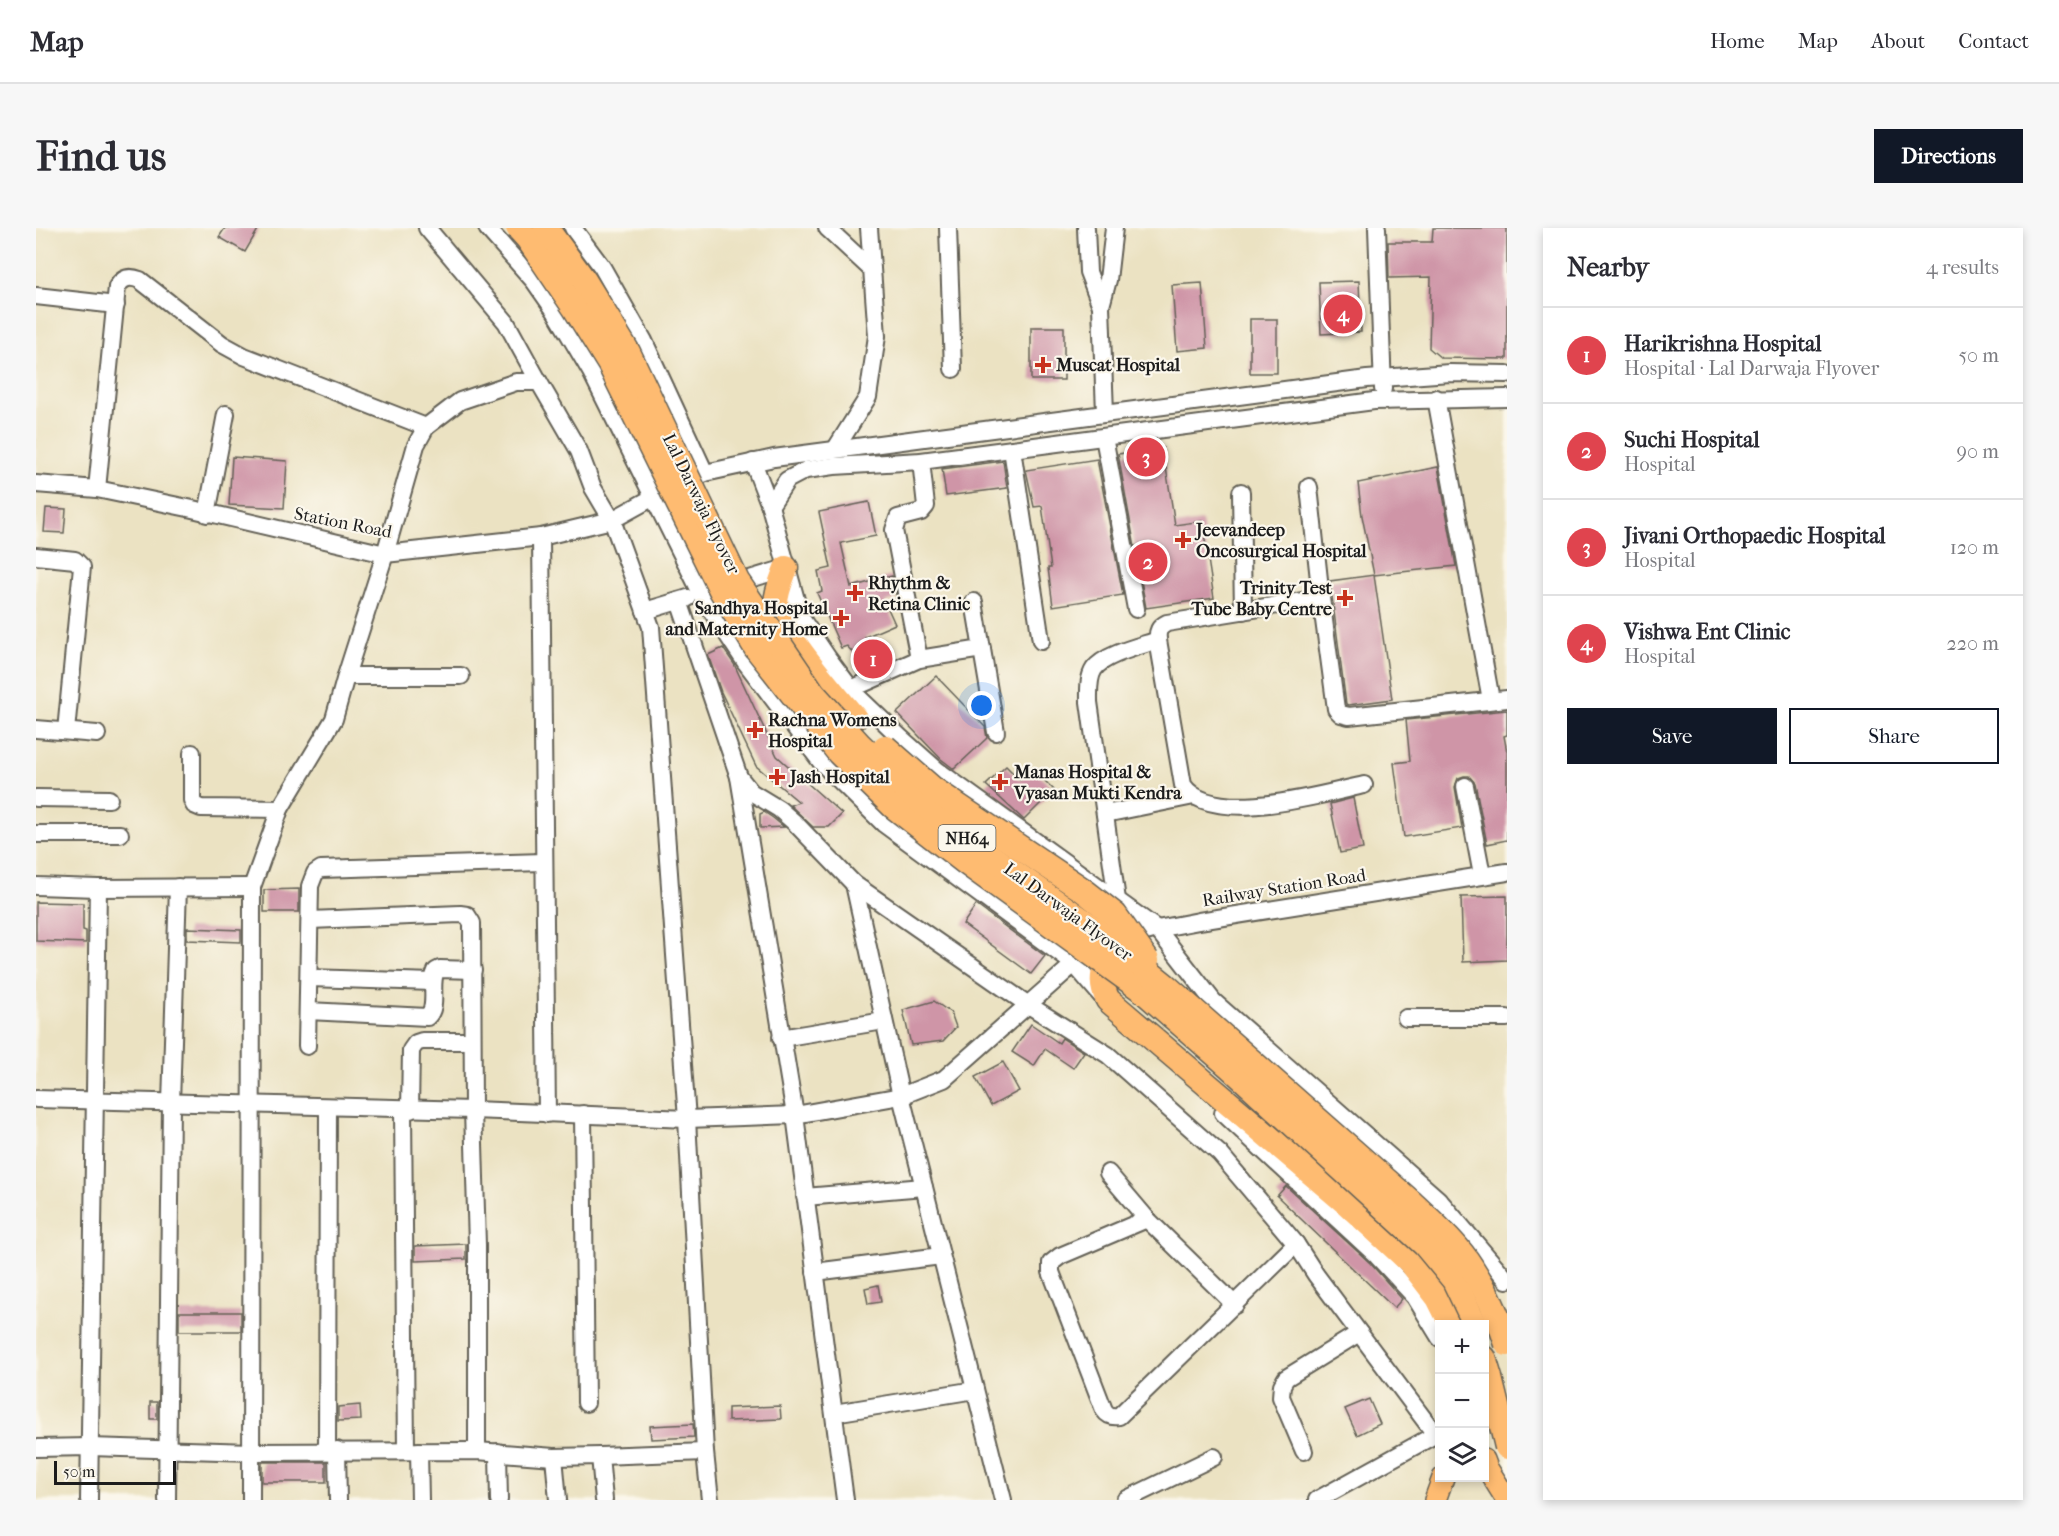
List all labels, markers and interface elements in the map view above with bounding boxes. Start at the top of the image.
text: Map [30,25,84,58]
text: Home [1710,29,1765,53]
text: Map [1798,29,1838,53]
text: About [1871,29,1925,53]
text: Contact [1958,29,2029,53]
button: Directions [1874,129,2023,183]
text: Find us [36,132,166,181]
text: Nearby [1567,252,1649,283]
text: 4 results [1926,256,1999,279]
pin: 4 [1324,292,1362,337]
text: Harikrishna Hospital [1624,331,1822,357]
text: 1 [1583,344,1590,367]
text: 50 m [1958,344,1999,367]
place label: Muscat Hospital [1055,355,1181,376]
marker: Muscat Hospital [1034,356,1052,374]
text: Hospital · Lal Darwaja Flyover [1624,357,1879,380]
text: Suchi Hospital [1624,427,1760,453]
street label: Lal Darwaja Flyover [658,430,744,578]
pin: 3 [1126,434,1166,480]
text: 2 [1581,440,1592,463]
text: 90 m [1957,440,1999,463]
text: Hospital [1624,453,1696,476]
street label: Station Road [292,503,394,543]
place label: Jeevandeep Oncosurgical Hospital [1194,520,1368,562]
text: Jivani Orthopaedic Hospital [1624,523,1886,549]
marker: Jeevandeep Oncosurgical Hospital [1174,531,1192,549]
text: 3 [1582,536,1591,559]
text: 120 m [1950,536,1999,559]
pin: 2 [1128,540,1168,584]
text: Hospital [1624,549,1696,572]
place label: Rhythm & Retina Clinic [868,573,970,615]
place label: Trinity Test Tube Baby Centre [1190,578,1333,620]
marker: Rhythm & Retina Clinic [846,584,864,602]
marker: Trinity Test Tube Baby Centre [1336,589,1354,607]
place label: Sandhya Hospital and Maternity Home [666,598,829,640]
marker: Sandhya Hospital and Maternity Home [832,609,850,627]
text: Vishwa Ent Clinic [1624,619,1791,645]
text: 4 [1581,632,1592,655]
text: 220 m [1946,632,1999,655]
pin: 1 [854,636,892,682]
text: Hospital [1624,645,1696,668]
your location [967,691,996,720]
button: Save [1567,708,1777,764]
button: Share [1789,708,1999,764]
place label: Rachna Womens Hospital [768,710,897,752]
marker: Rachna Womens Hospital [746,721,764,739]
place label: Manas Hospital & Vyasan Mukti Kendra [1013,762,1182,804]
place label: Jash Hospital [788,767,891,788]
marker: Jash Hospital [768,768,786,786]
marker: Manas Hospital & Vyasan Mukti Kendra [991,773,1009,791]
road number: NH64 [938,825,996,851]
street label: Lal Darwaja Flyover [1000,858,1137,966]
street label: Railway Station Road [1201,865,1368,911]
map controls [1435,1320,1489,1482]
button: + [1435,1320,1489,1374]
button: − [1435,1374,1489,1428]
button: layers [1435,1428,1489,1482]
scale bar [54,1458,176,1486]
text: 50 m [63,1462,95,1481]

